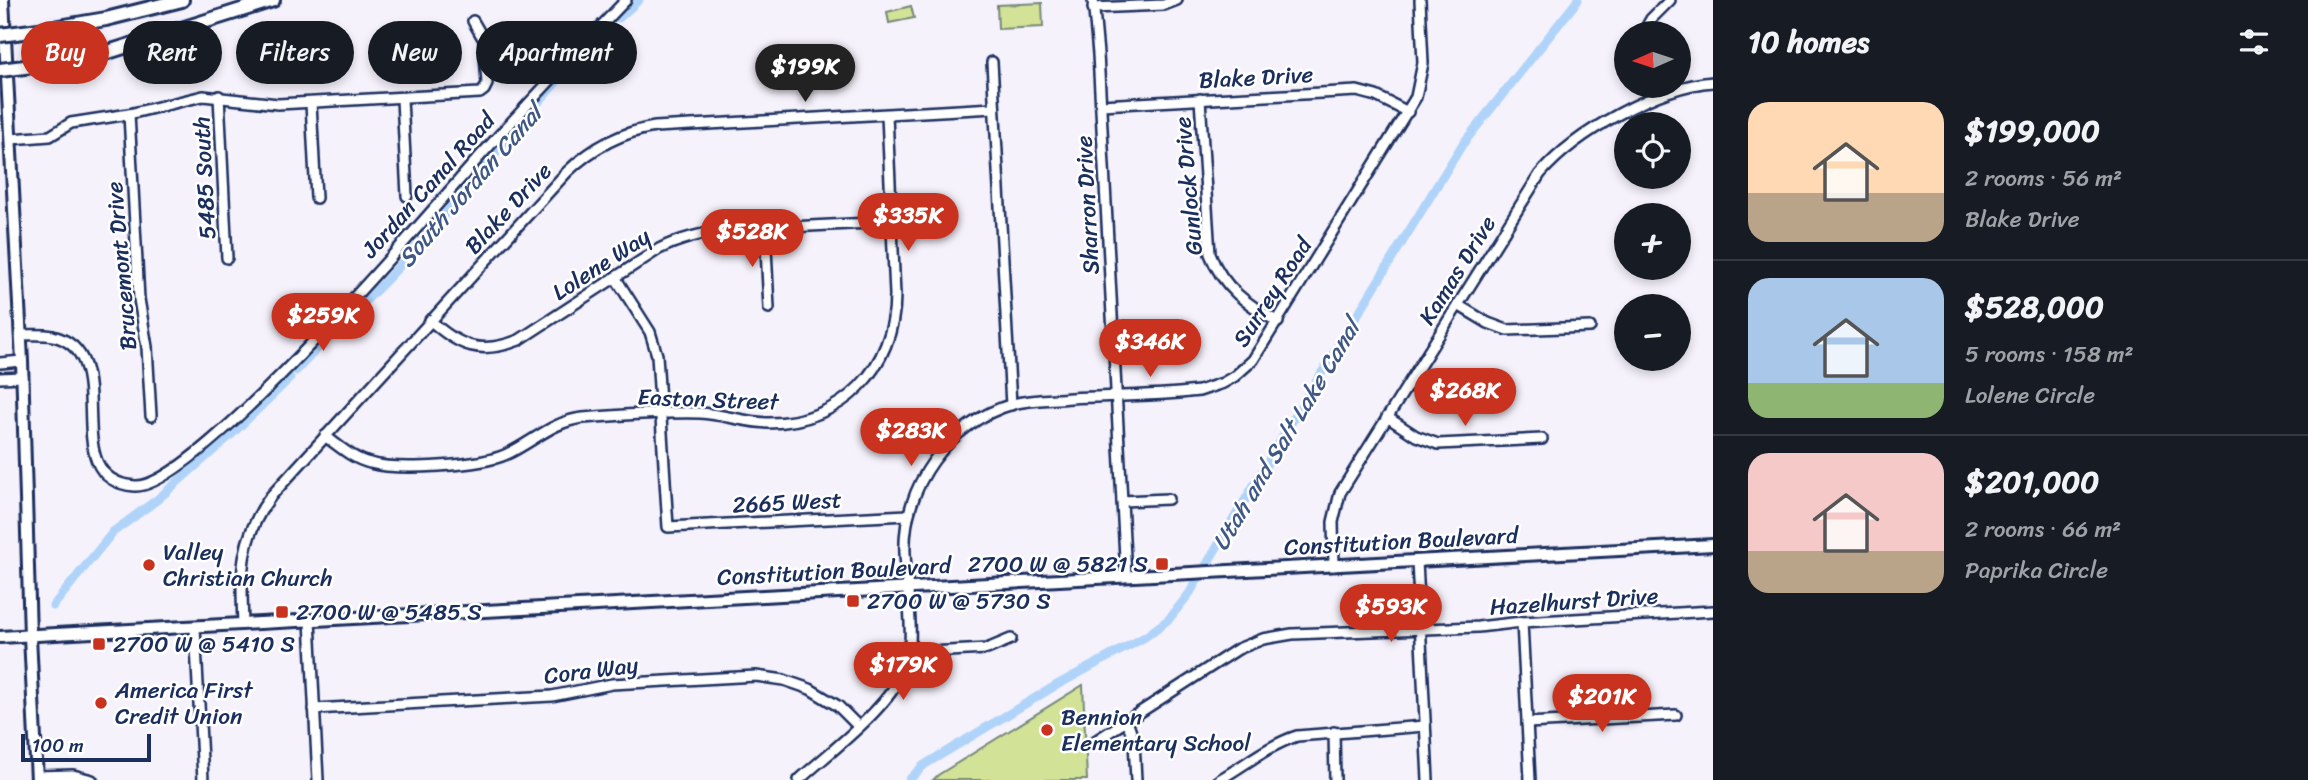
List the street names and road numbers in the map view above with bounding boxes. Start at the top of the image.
street label: Blake Drive [1198,54,1315,101]
street label: Jordan Canal Road [350,101,507,269]
street label: Gunlock Drive [1162,115,1215,257]
street label: 5485 South [181,116,228,240]
street label: Sharron Drive [1063,134,1112,275]
street label: Blake Drive [454,152,563,264]
street label: Brucemont Drive [94,180,149,352]
street label: Kamas Drive [1407,207,1508,333]
street label: Lolene Way [543,217,659,312]
street label: Surrey Road [1221,227,1324,356]
street label: Easton Street [637,377,781,423]
street label: 2665 West [731,479,843,526]
street label: Constitution Boulevard [1283,515,1521,568]
street label: Constitution Boulevard [716,545,954,598]
street label: Hazelhurst Drive [1488,575,1660,628]
street label: Cora Way [542,644,641,697]

